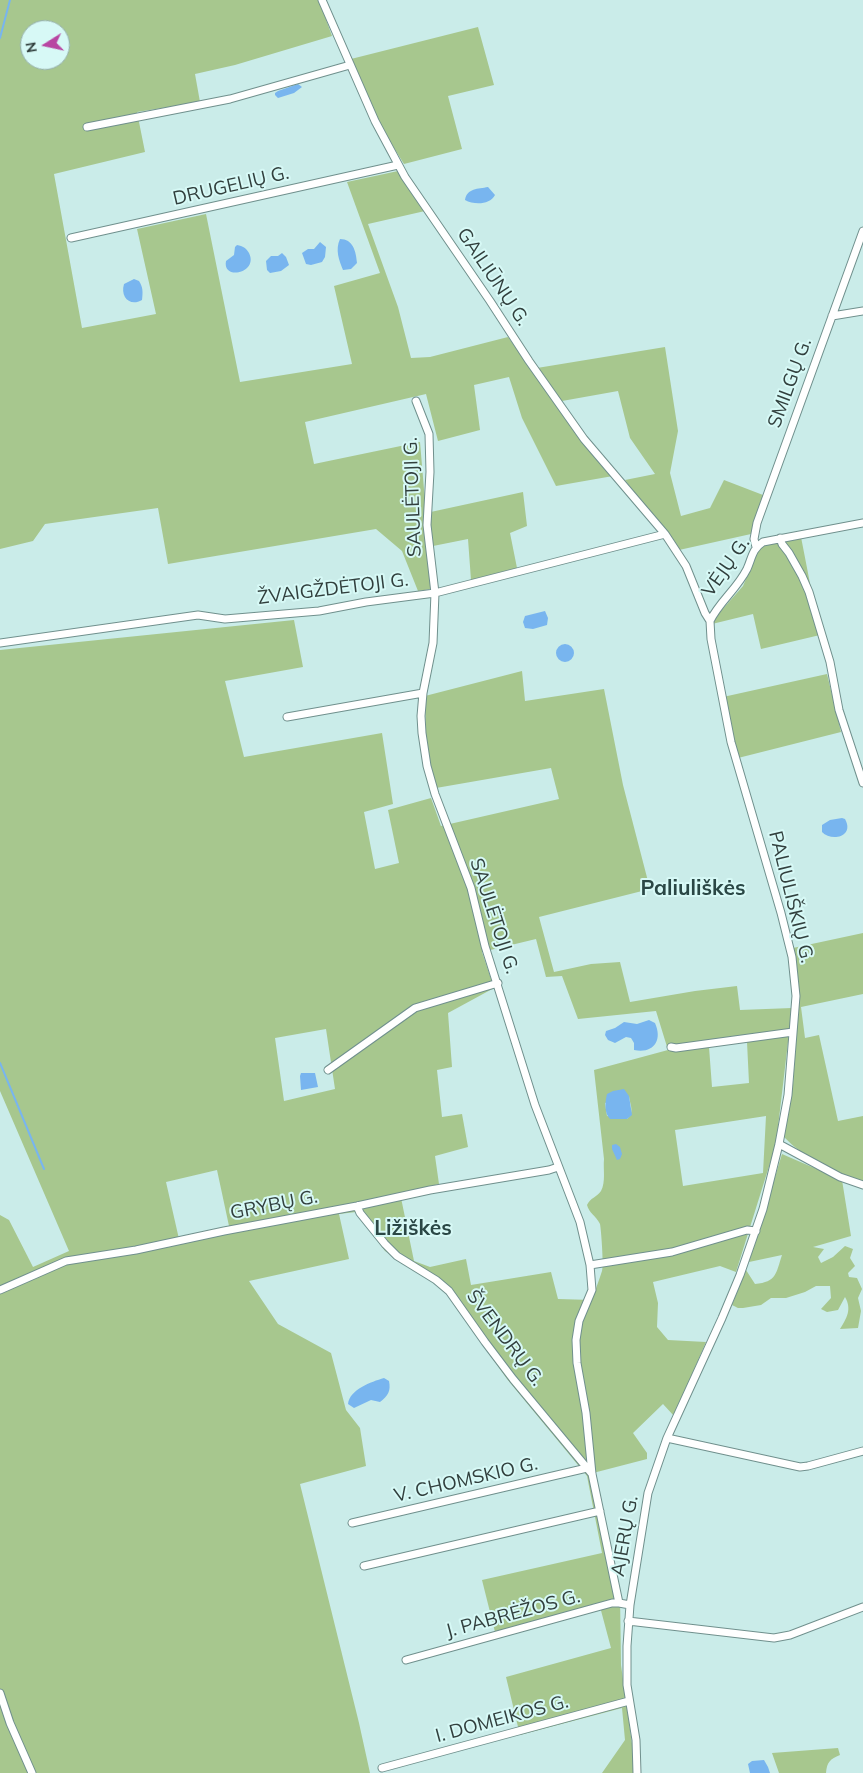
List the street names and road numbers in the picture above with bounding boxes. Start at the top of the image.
street label: DRUGELIŲ G. [171,162,291,210]
street label: GAILIŪNŲ G. [452,224,534,330]
street label: SMILGŲ G. [763,335,817,431]
street label: SAULĖTOJI G. [400,437,426,557]
street label: VĖJŲ G. [697,533,755,601]
street label: ŽVAIGŽDĖTOJI G. [256,568,410,610]
street label: PALIULIŠKIŲ G. [764,829,818,965]
street label: SAULĖTOJI G. [465,855,523,977]
street label: GRYBŲ G. [228,1185,320,1225]
street label: ŠVENDRŲ G. [461,1285,549,1391]
street label: V. CHOMSKIO G. [392,1452,540,1508]
street label: AJERŲ G. [607,1494,643,1578]
street label: J. PABRĖŽOS G. [443,1585,583,1643]
street label: I. DOMEIKOS G. [433,1690,571,1748]

